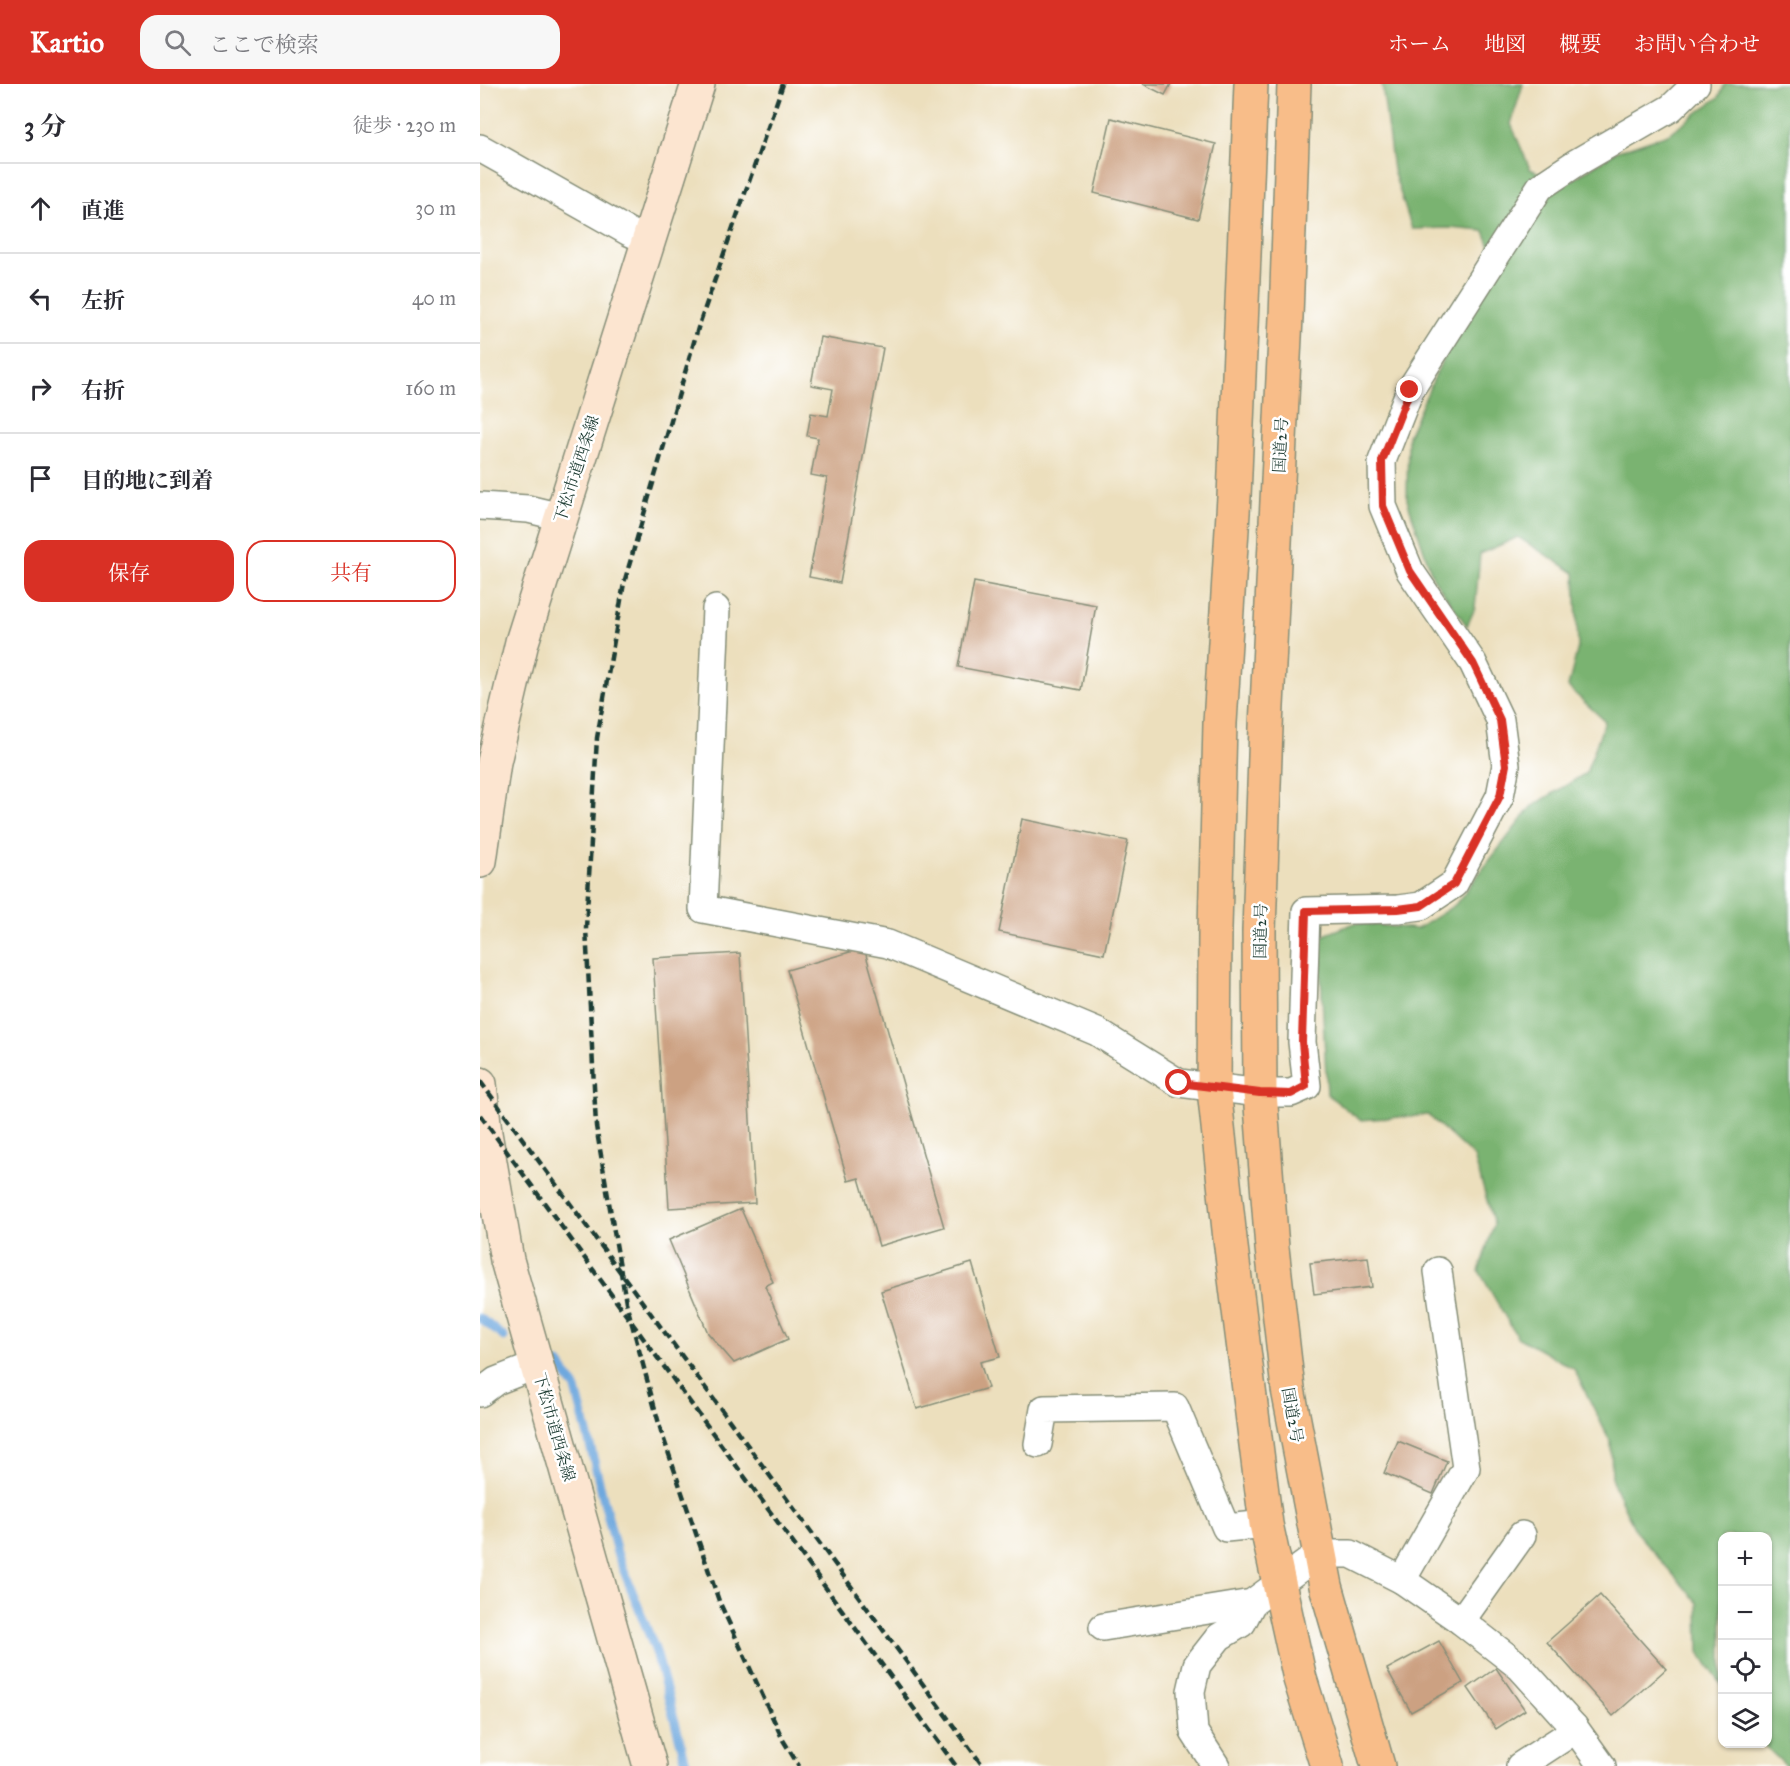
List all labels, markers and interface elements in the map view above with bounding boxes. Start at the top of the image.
search box [140,15,560,69]
text: Kartio [30,25,104,60]
icon: search [161,26,194,59]
text: ここで検索 [209,31,319,58]
text: ホーム [1388,31,1451,57]
text: 地図 [1484,31,1526,57]
text: 概要 [1559,31,1601,57]
text: お問い合わせ [1634,31,1760,57]
text: 3 分 [24,110,66,142]
text: 徒歩 · 230 m [352,113,456,137]
icon: ahead [24,192,57,225]
text: 30 m [415,196,456,220]
text: 直進 [81,197,125,224]
icon: left [24,282,57,315]
text: 40 m [412,286,456,310]
text: 左折 [81,287,125,314]
icon: right [24,372,57,405]
text: 160 m [405,376,456,400]
route end [1396,376,1422,402]
text: 右折 [81,377,125,404]
street label: 下松市道西条線 [550,413,603,525]
street label: 国道2号 [1270,417,1291,473]
icon: arrive [24,462,57,495]
text: 目的地に到着 [81,467,213,494]
button: 保存 [24,540,234,602]
button: 共有 [246,540,456,602]
street label: 国道2号 [1251,903,1270,959]
route start [1165,1069,1191,1095]
street label: 下松市道西条線 [530,1371,579,1484]
street label: 国道2号 [1278,1386,1307,1444]
map controls [1718,1532,1772,1748]
button: + [1718,1532,1772,1586]
button: − [1718,1586,1772,1640]
button: locate [1718,1640,1772,1694]
button: layers [1718,1694,1772,1748]

